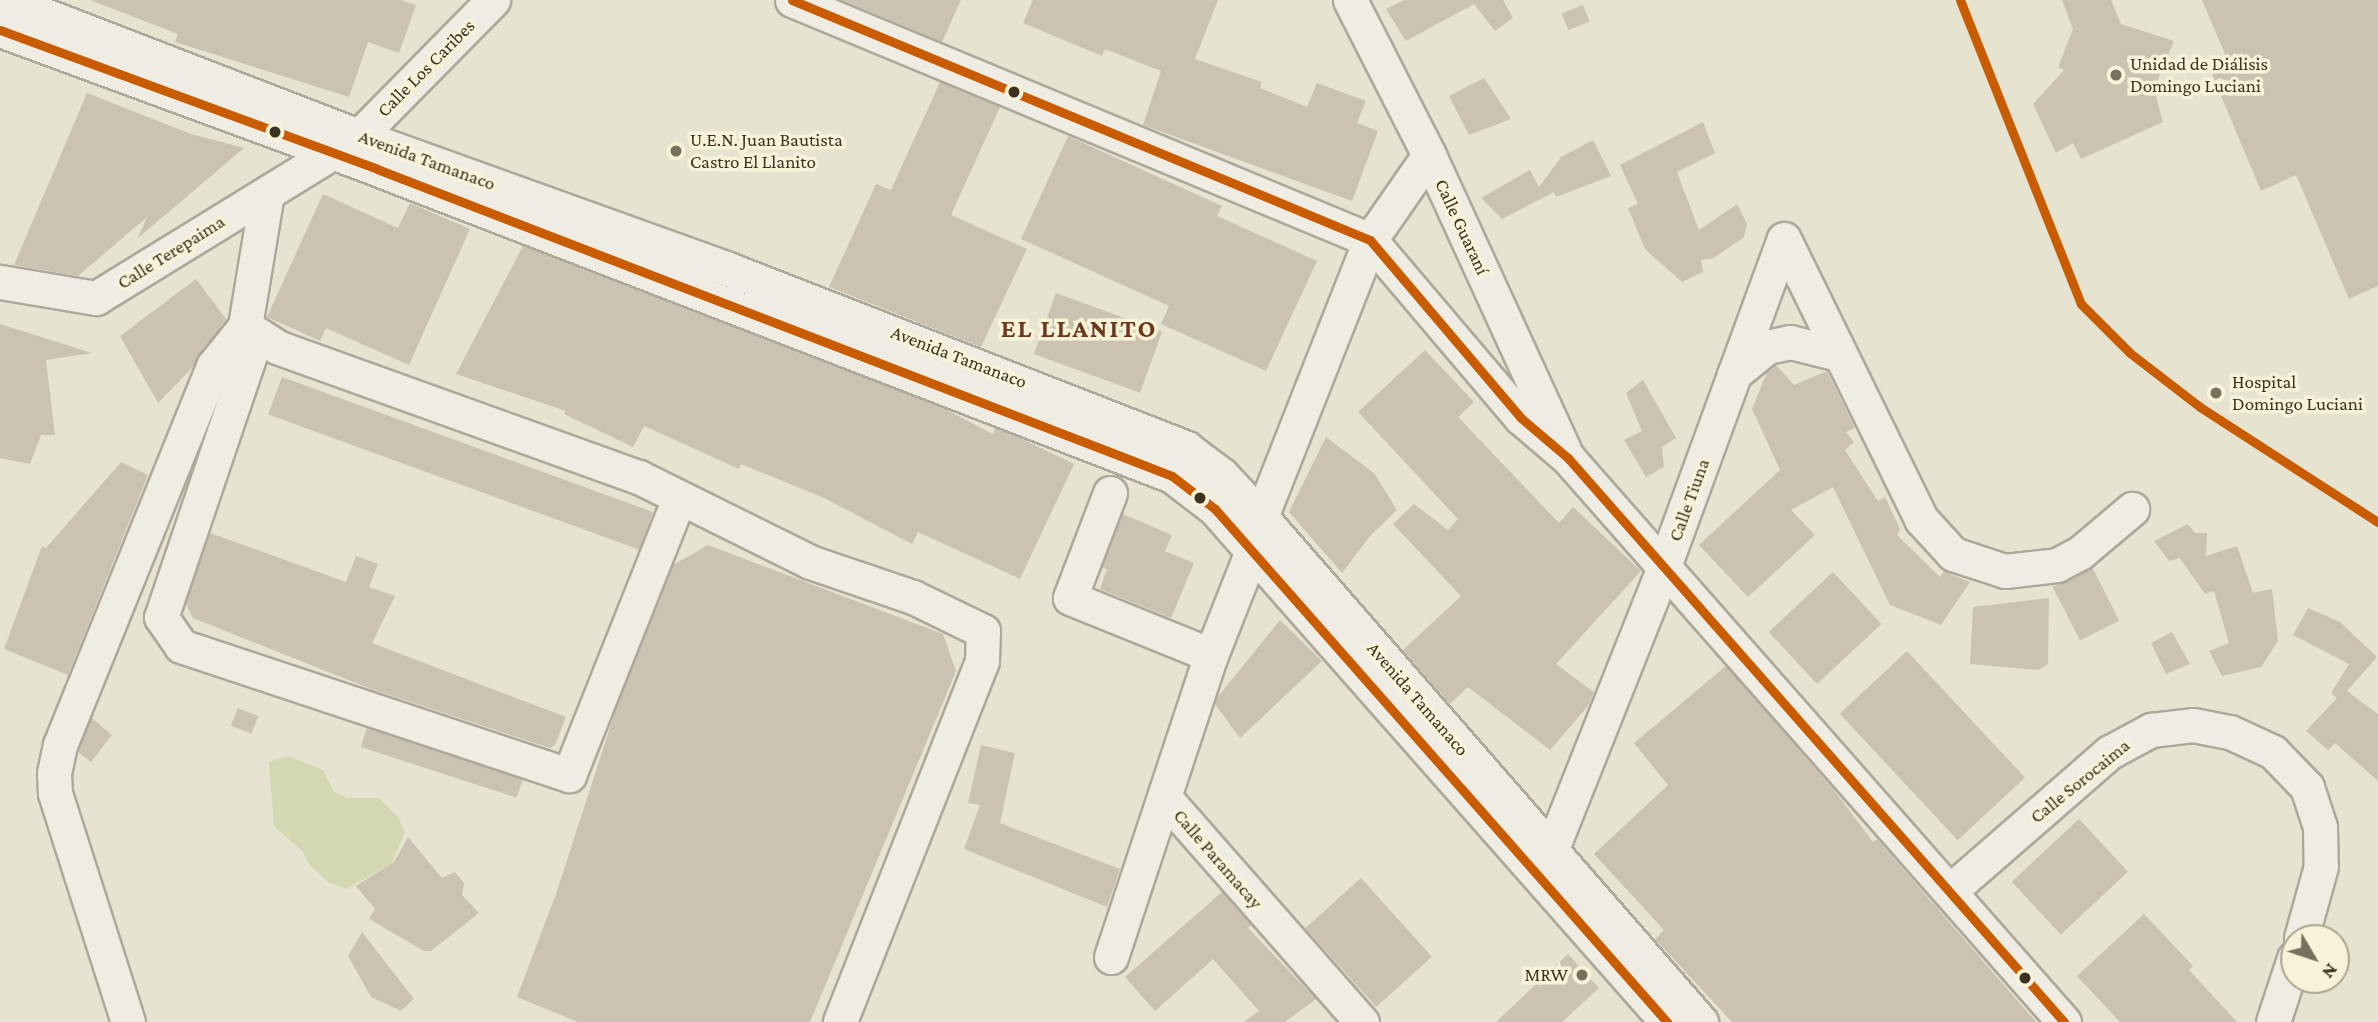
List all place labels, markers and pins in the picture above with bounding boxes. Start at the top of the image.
place label: Unidad de Diálisis Domingo Luciani [2130,53,2268,97]
marker: Unidad de Diálisis Domingo Luciani [2108,67,2124,83]
unlabelled marker [1007,85,1021,99]
unlabelled marker [268,125,282,139]
place label: U.E.N. Juan Bautista Castro El Llanito [690,129,843,173]
marker: U.E.N. Juan Bautista Castro El Llanito [668,143,684,159]
place label: Hospital Domingo Luciani [2232,371,2363,415]
marker: Hospital Domingo Luciani [2206,383,2226,403]
unlabelled marker [1193,491,1207,505]
place label: MRW [1525,964,1568,986]
marker: MRW [1574,967,1590,983]
unlabelled marker [2018,971,2032,985]

